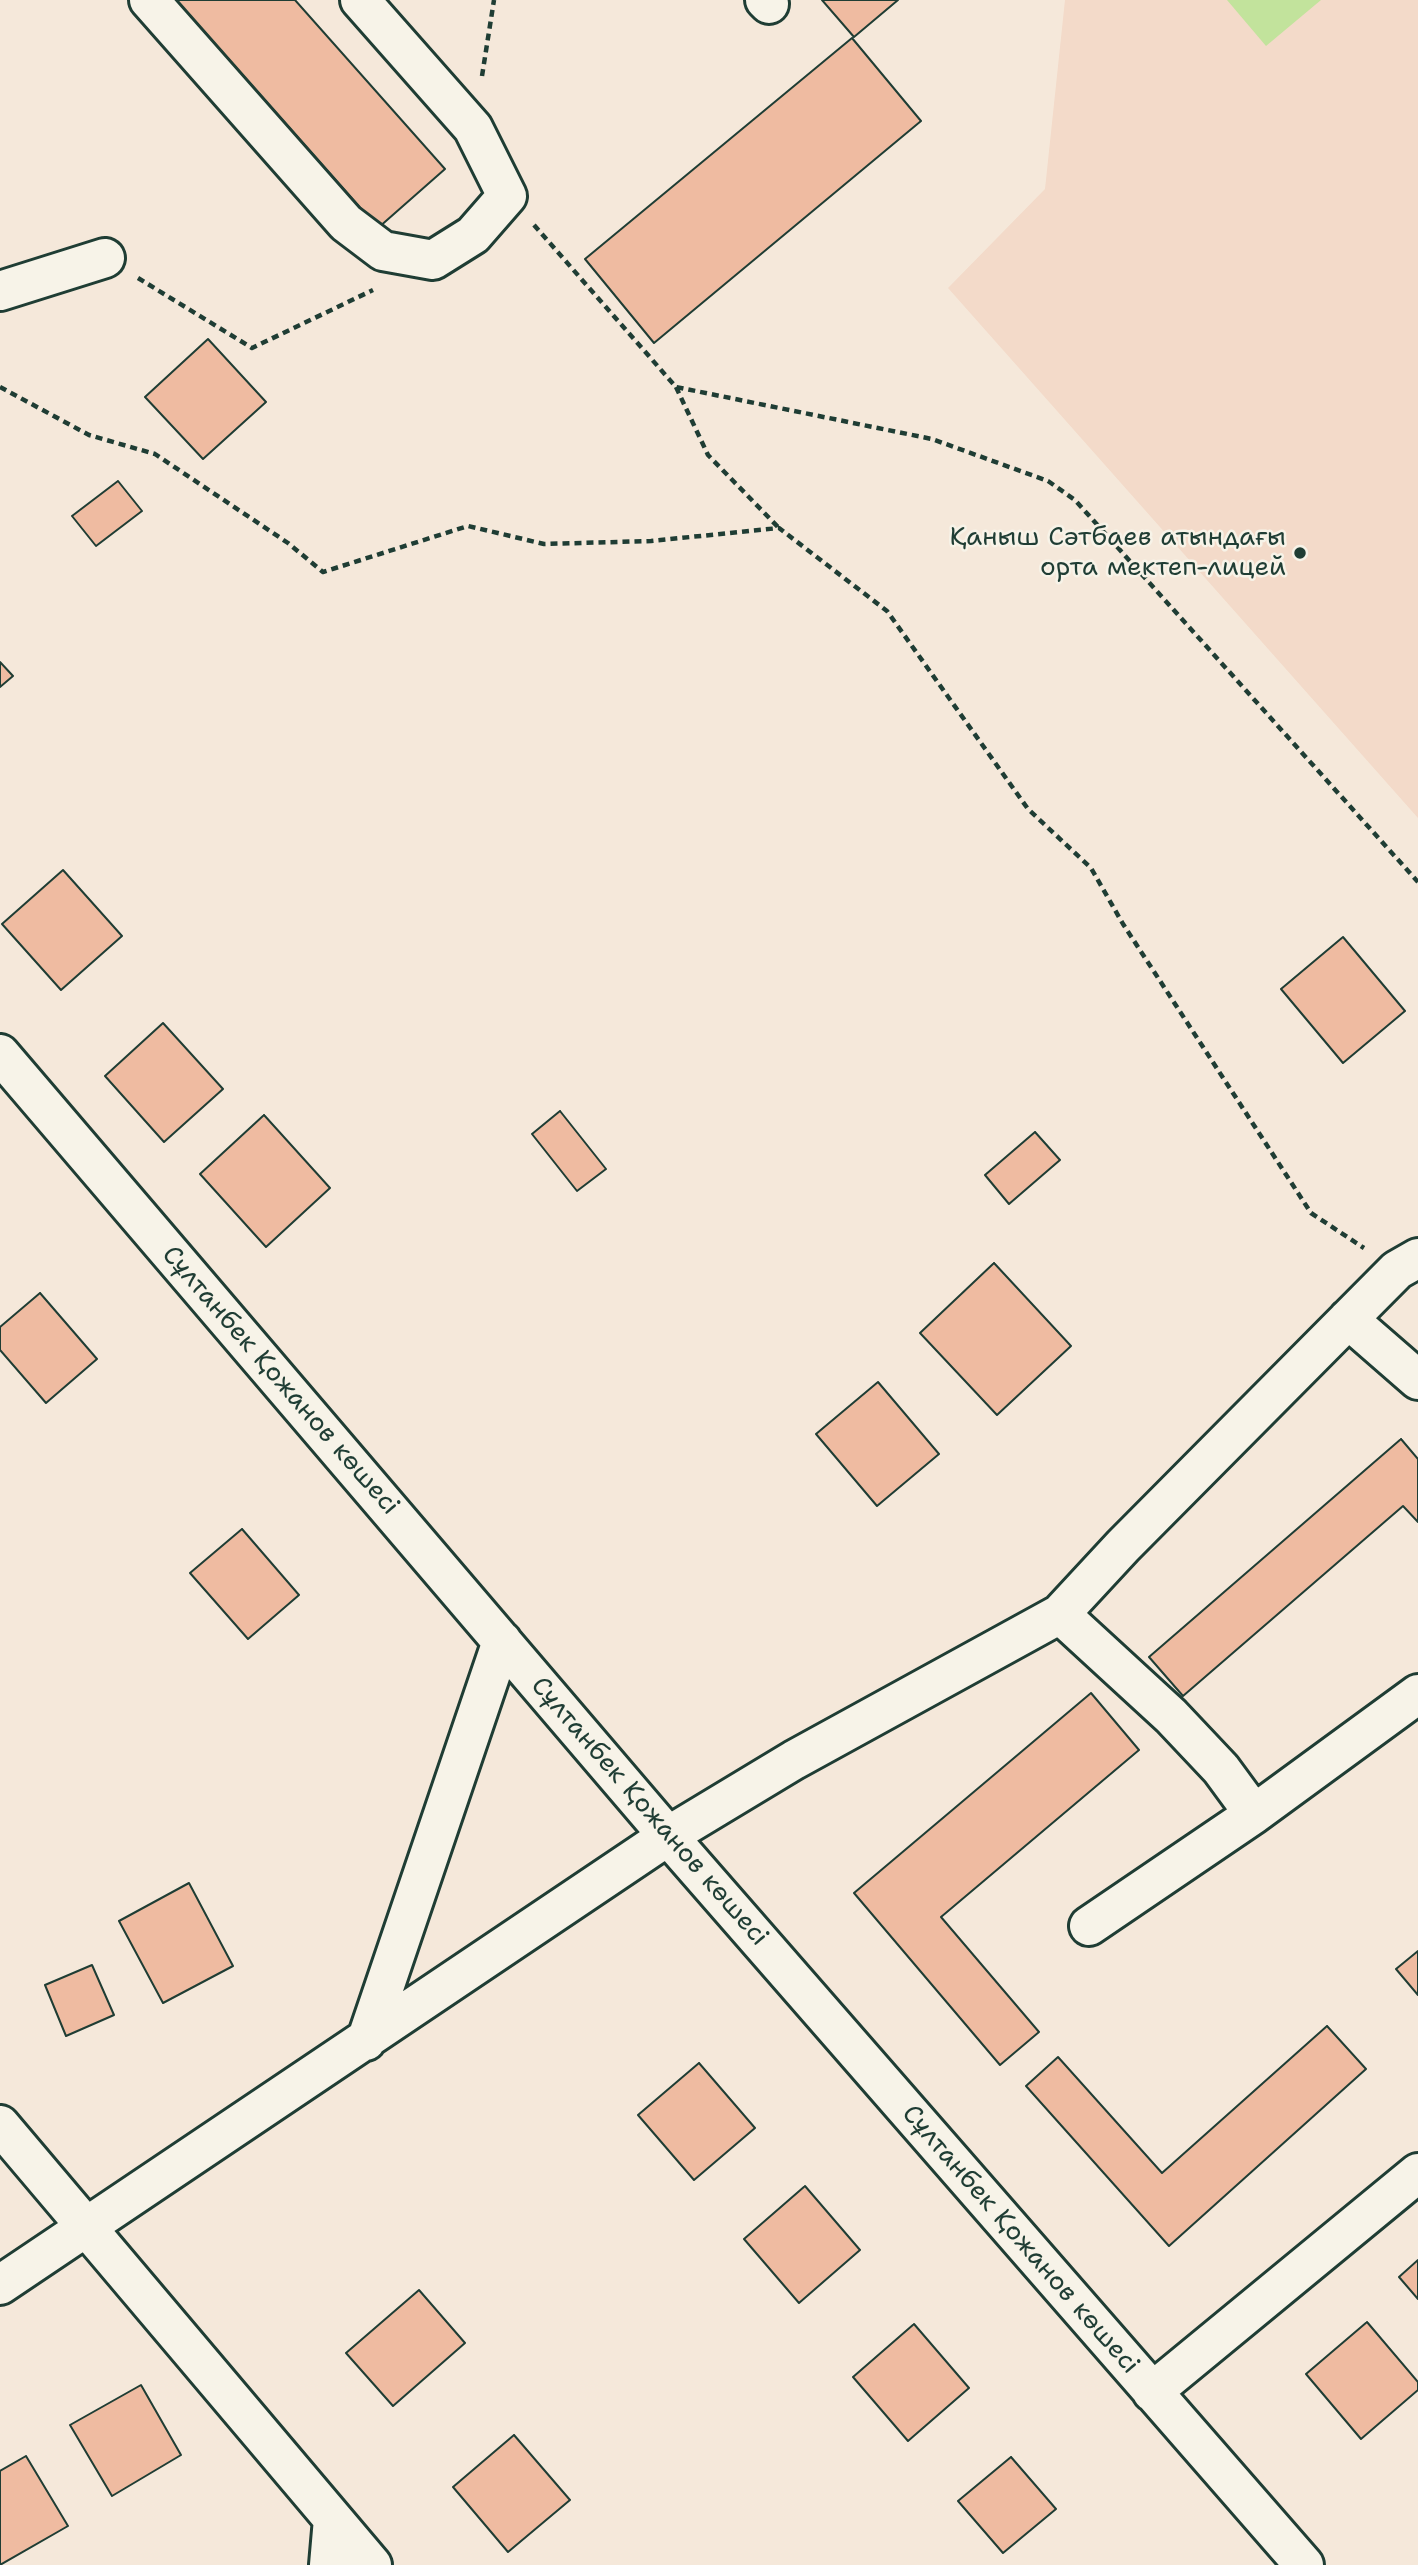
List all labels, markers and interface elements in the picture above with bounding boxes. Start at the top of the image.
place label: Қаныш Сәтбаев атындағы орта мектеп-лицей [949,522,1286,584]
marker: Қаныш Сәтбаев атындағы орта мектеп-лицей [1292,545,1308,561]
street label: Сұлтанбек Қожанов көшесі [155,1240,405,1522]
street label: Сұлтанбек Қожанов көшесі [524,1671,774,1953]
street label: Сұлтанбек Қожанов көшесі [895,2099,1145,2381]

